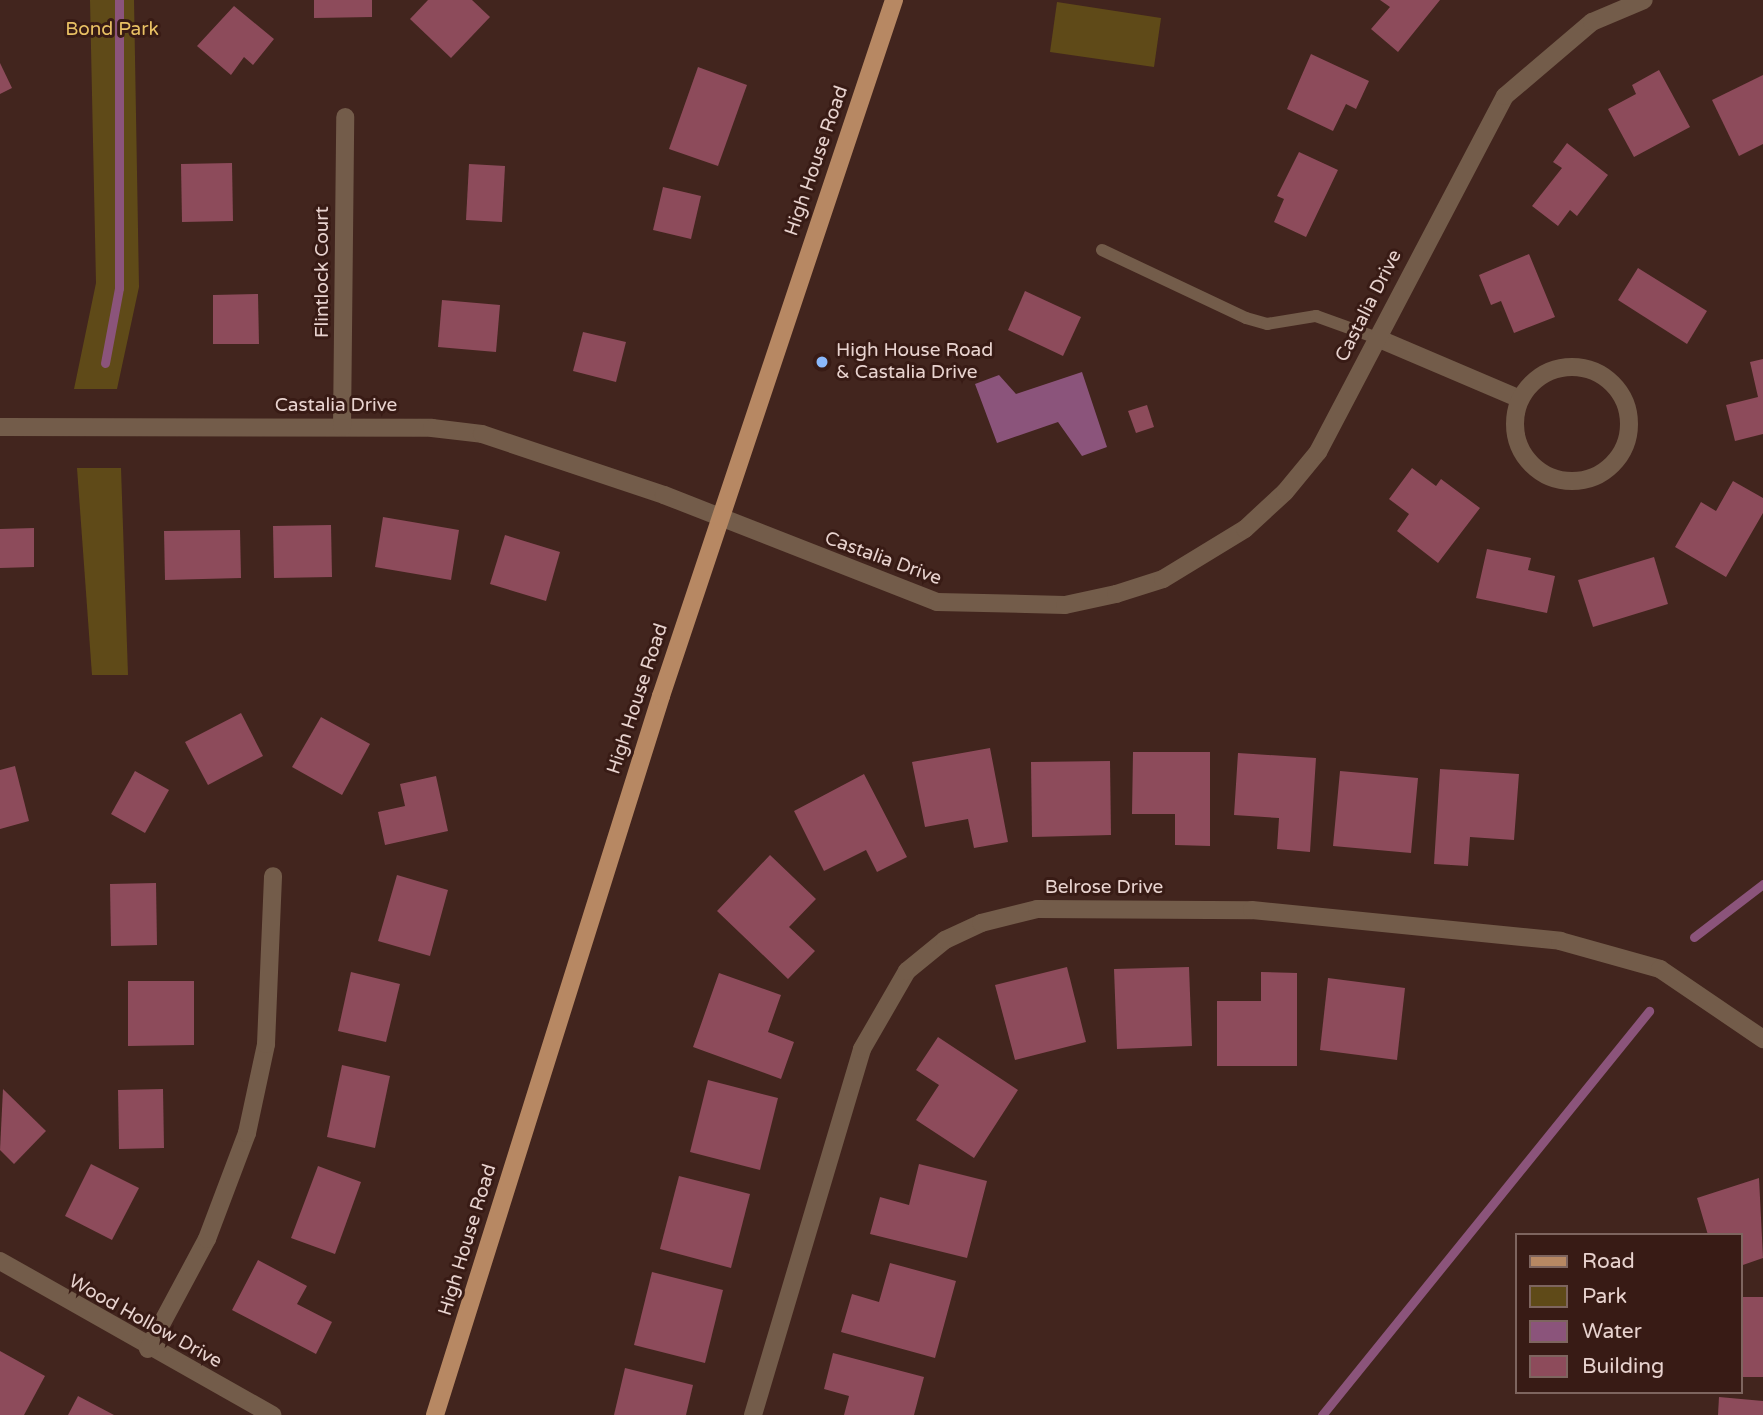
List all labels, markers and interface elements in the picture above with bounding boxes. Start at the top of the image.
park label: Bond Park [65,19,159,41]
street label: High House Road [781,83,853,239]
street label: Flintlock Court [312,206,334,338]
street label: Castalia Drive [1331,246,1407,366]
place label: High House Road & Castalia Drive [836,340,993,384]
marker: High House Road & Castalia Drive [814,354,830,370]
street label: Castalia Drive [275,395,397,417]
street label: Castalia Drive [821,527,945,591]
street label: High House Road [603,621,673,777]
street label: Belrose Drive [1045,877,1163,899]
street label: High House Road [434,1162,502,1318]
legend [1514,1233,1742,1394]
text: Road [1582,1249,1635,1274]
street label: Wood Hollow Drive [64,1270,226,1374]
text: Park [1582,1284,1627,1309]
text: Water [1582,1319,1642,1344]
text: Building [1582,1354,1664,1379]

